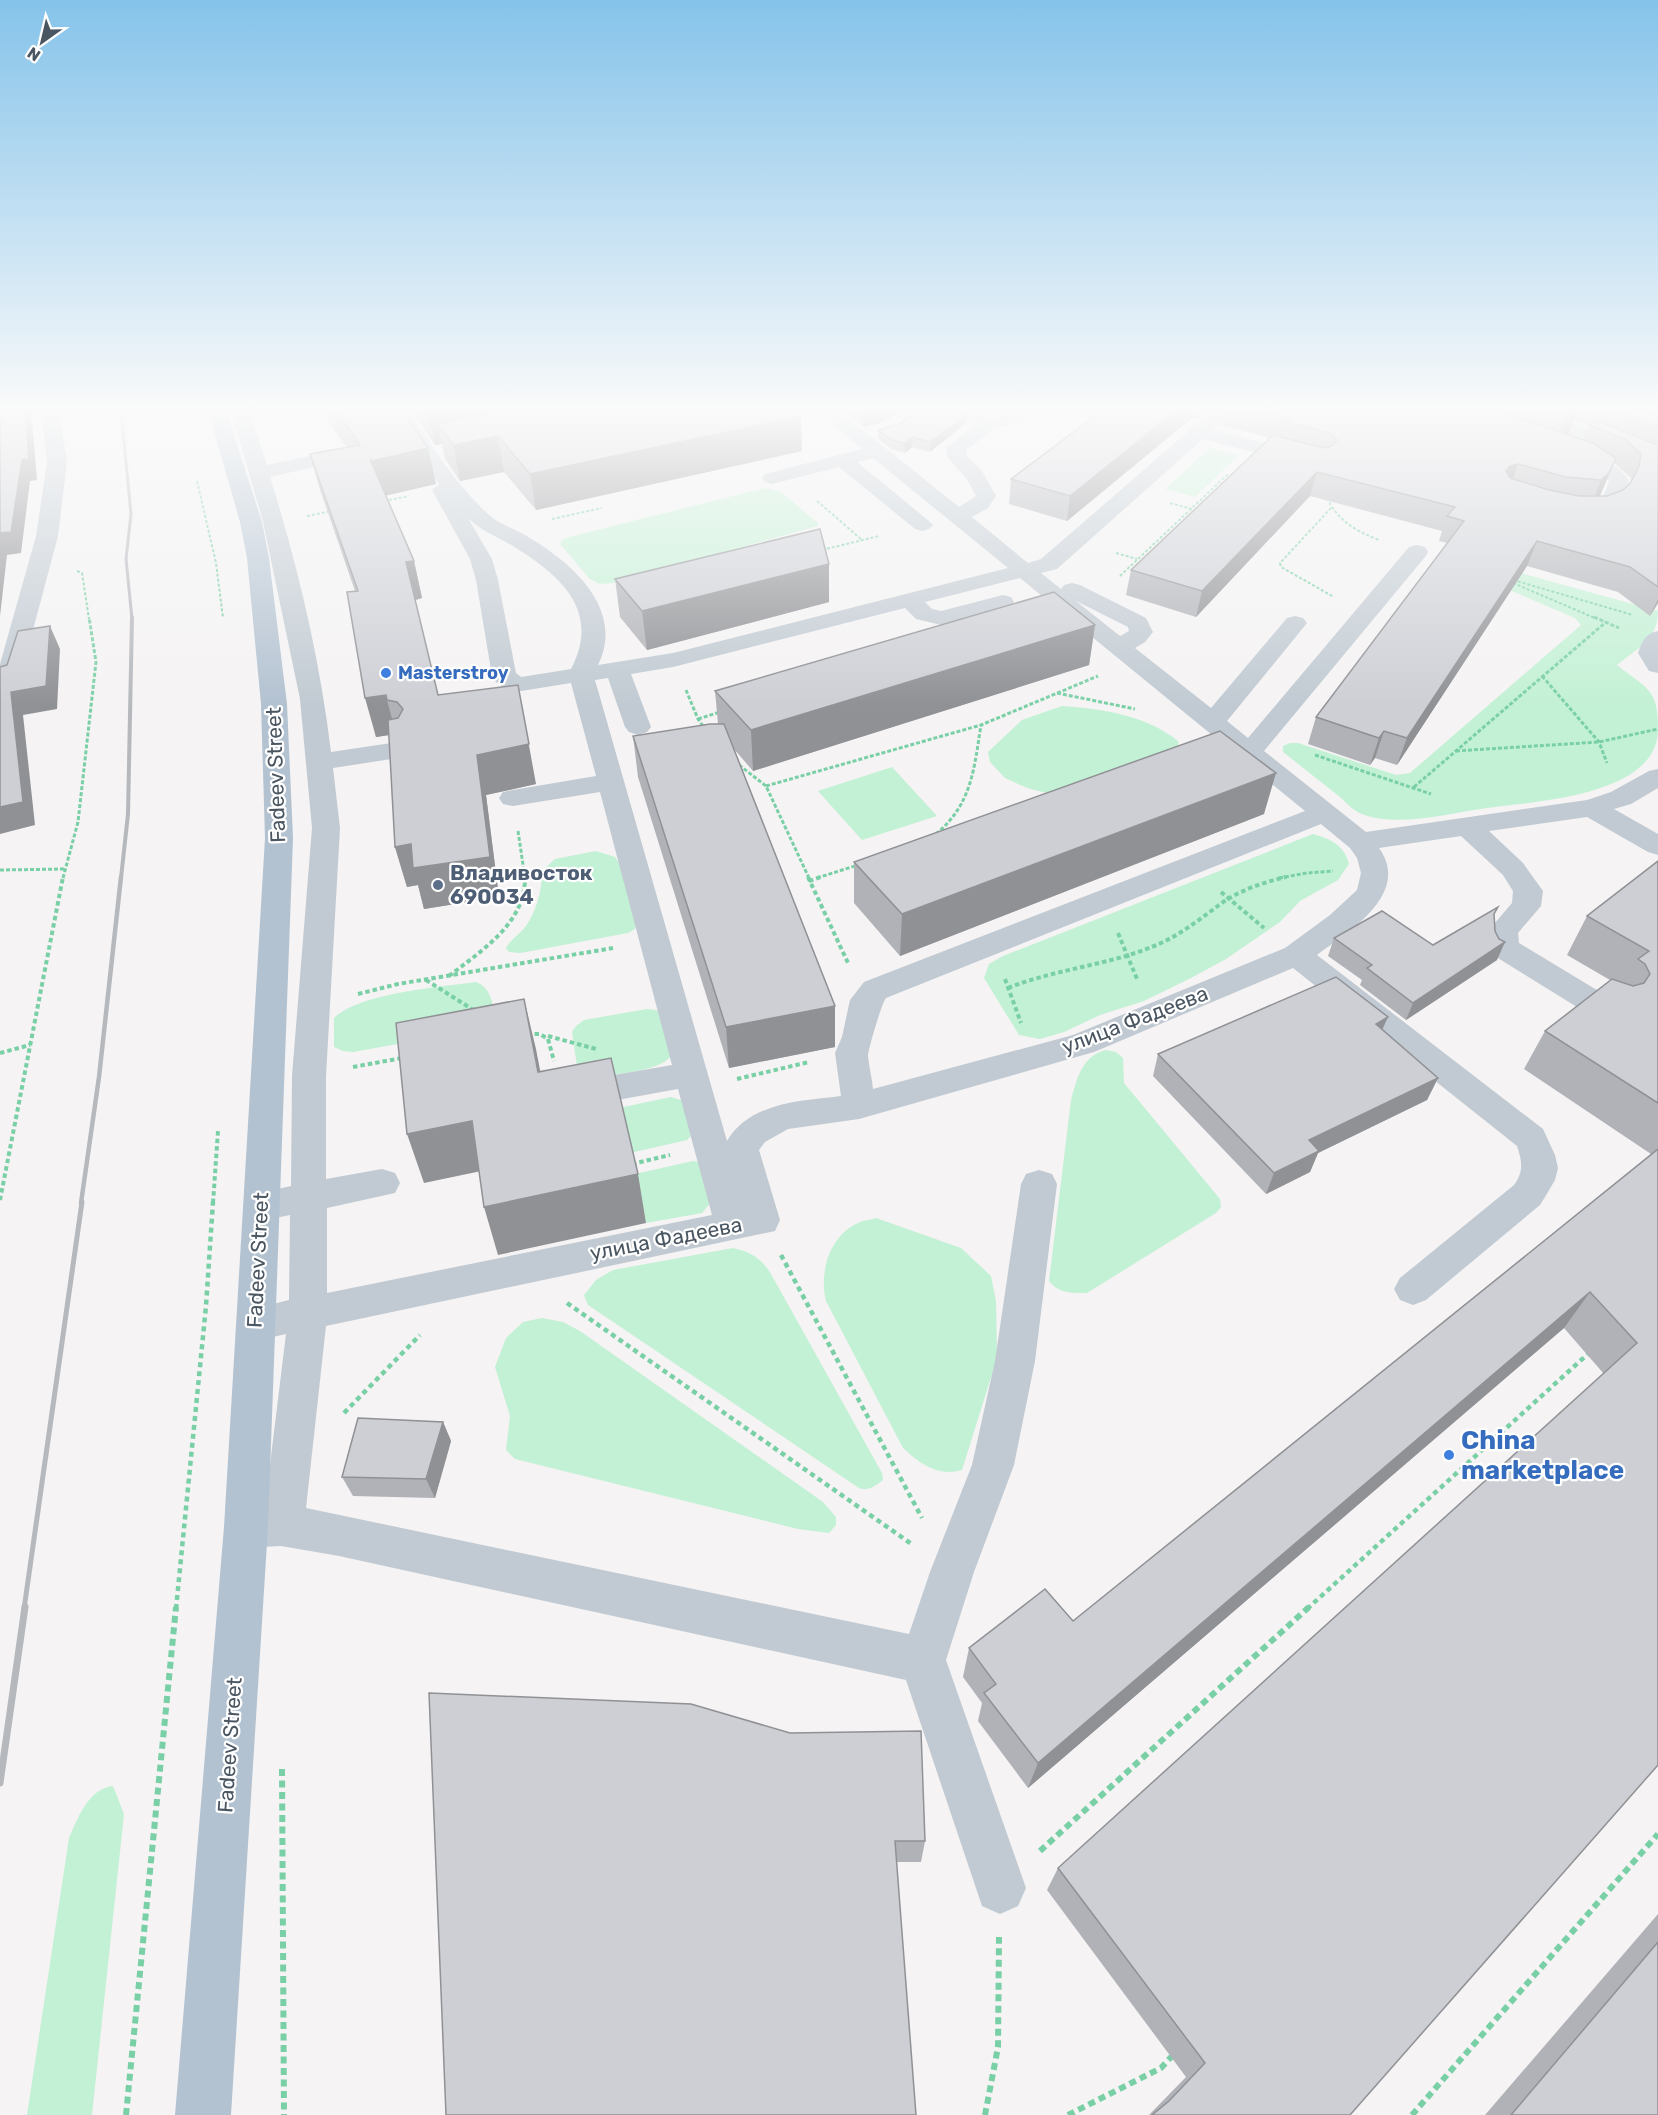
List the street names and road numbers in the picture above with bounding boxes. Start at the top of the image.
street label: Fadeev Street [261,707,290,843]
street label: улица Фадеева [1058,980,1211,1059]
street label: Fadeev Street [241,1191,274,1328]
street label: улица Фадеева [588,1211,744,1266]
street label: Fadeev Street [212,1676,247,1814]

